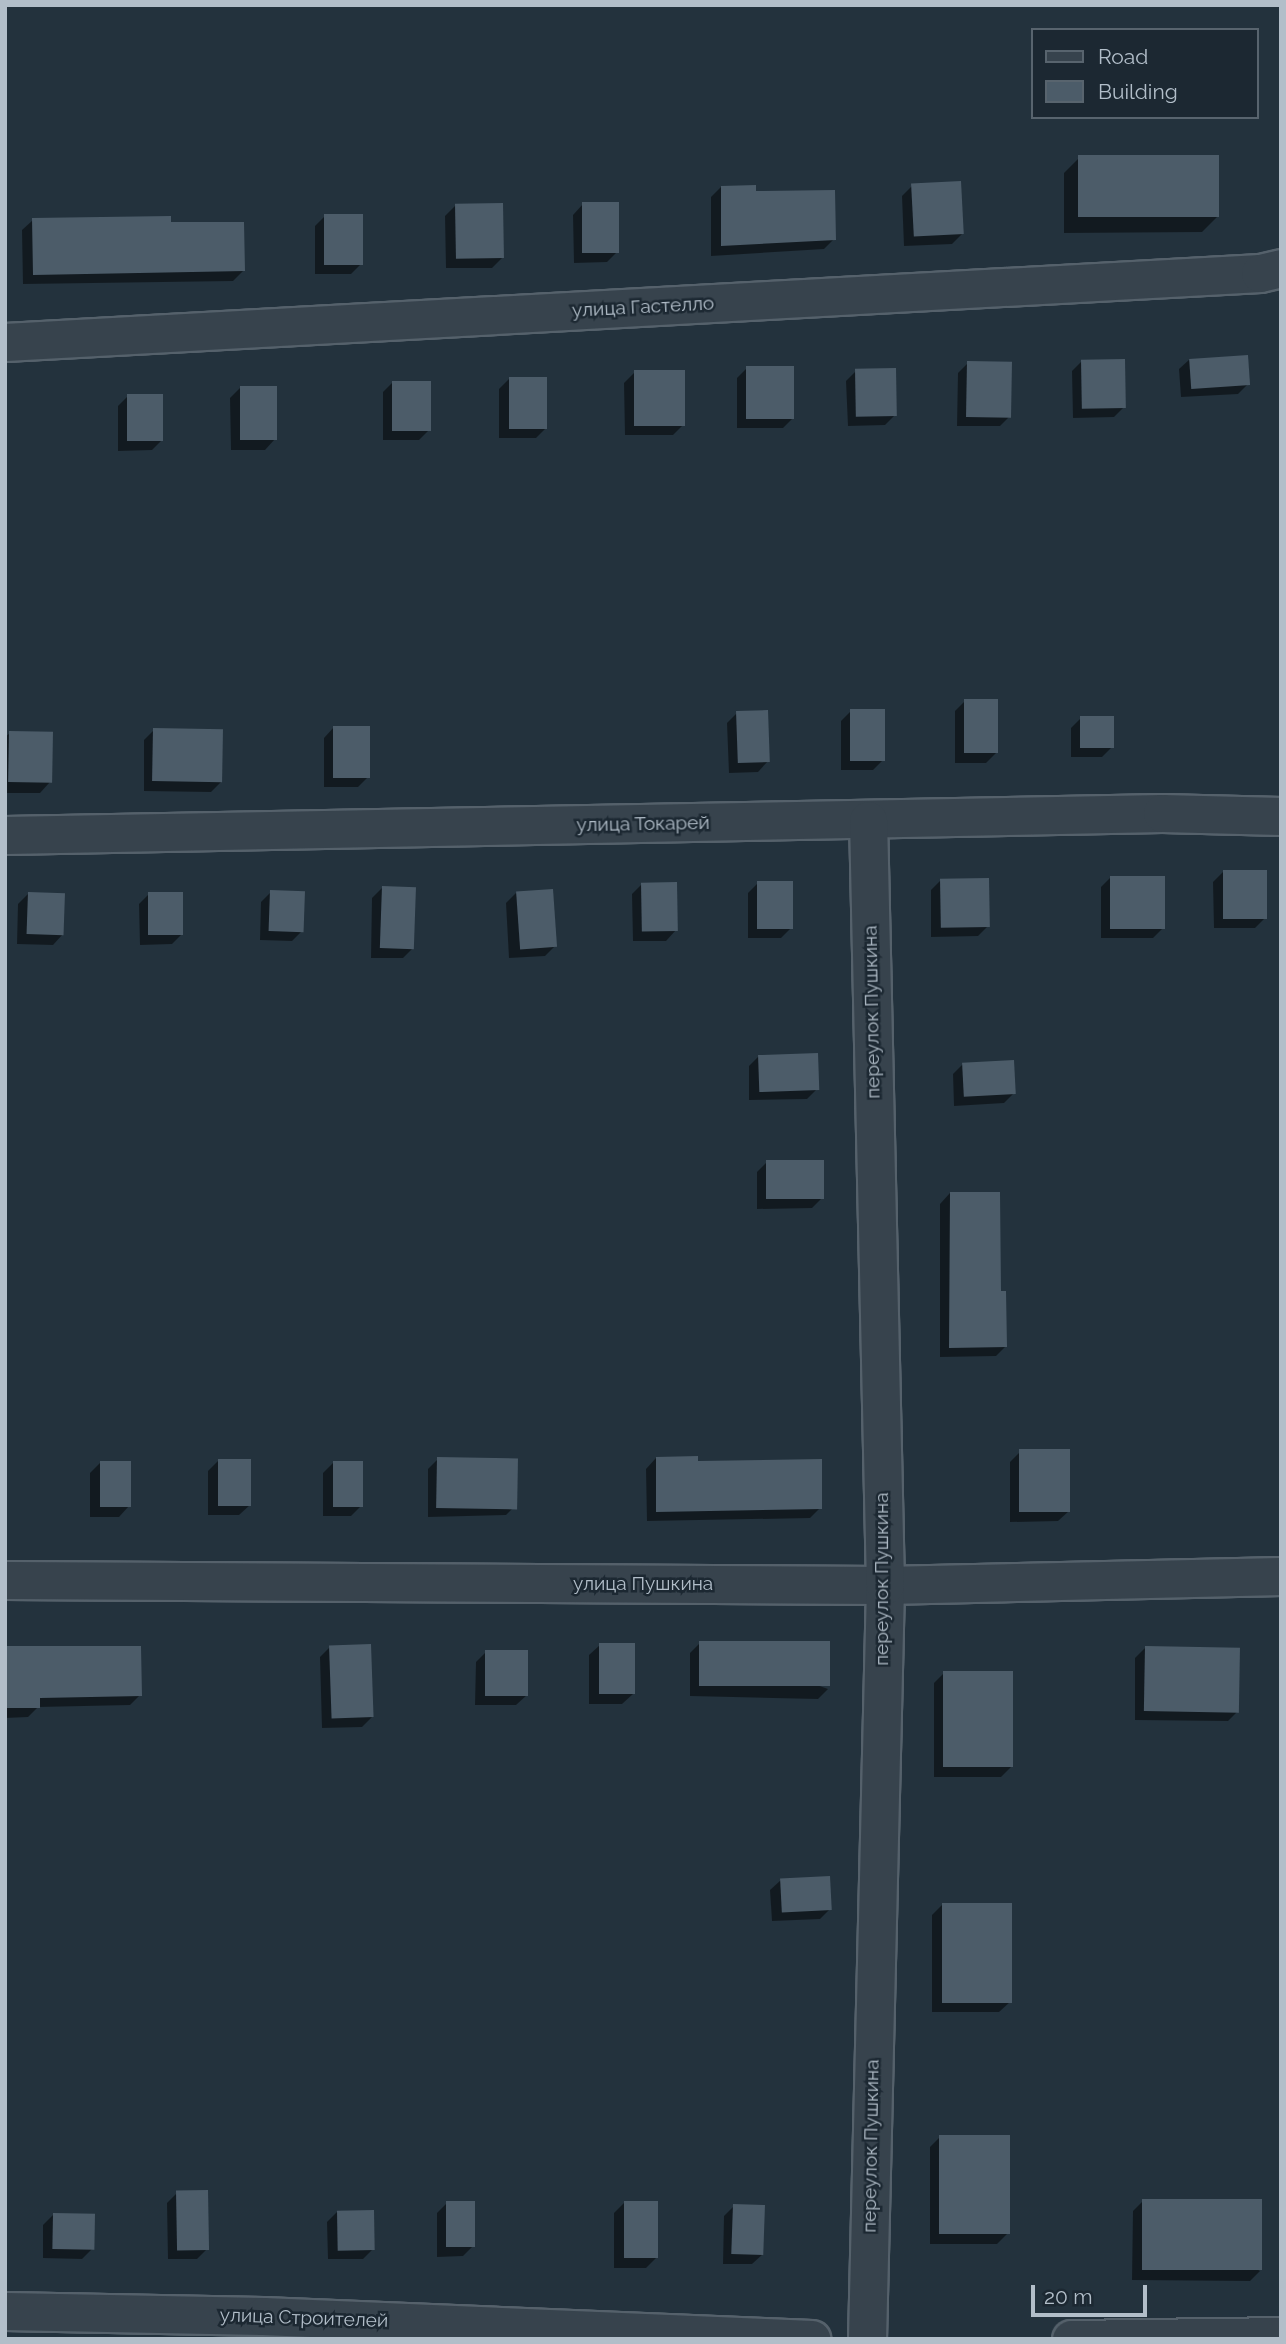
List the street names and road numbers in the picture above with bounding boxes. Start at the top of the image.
street label: улица Гастелло [571,292,715,322]
street label: улица Токарей [576,811,710,837]
street label: переулок Пушкина [859,925,885,1099]
street label: переулок Пушкина [871,1492,893,1666]
street label: улица Пушкина [573,1573,713,1595]
street label: переулок Пушкина [858,2059,884,2233]
street label: улица Строителей [219,2304,389,2332]

